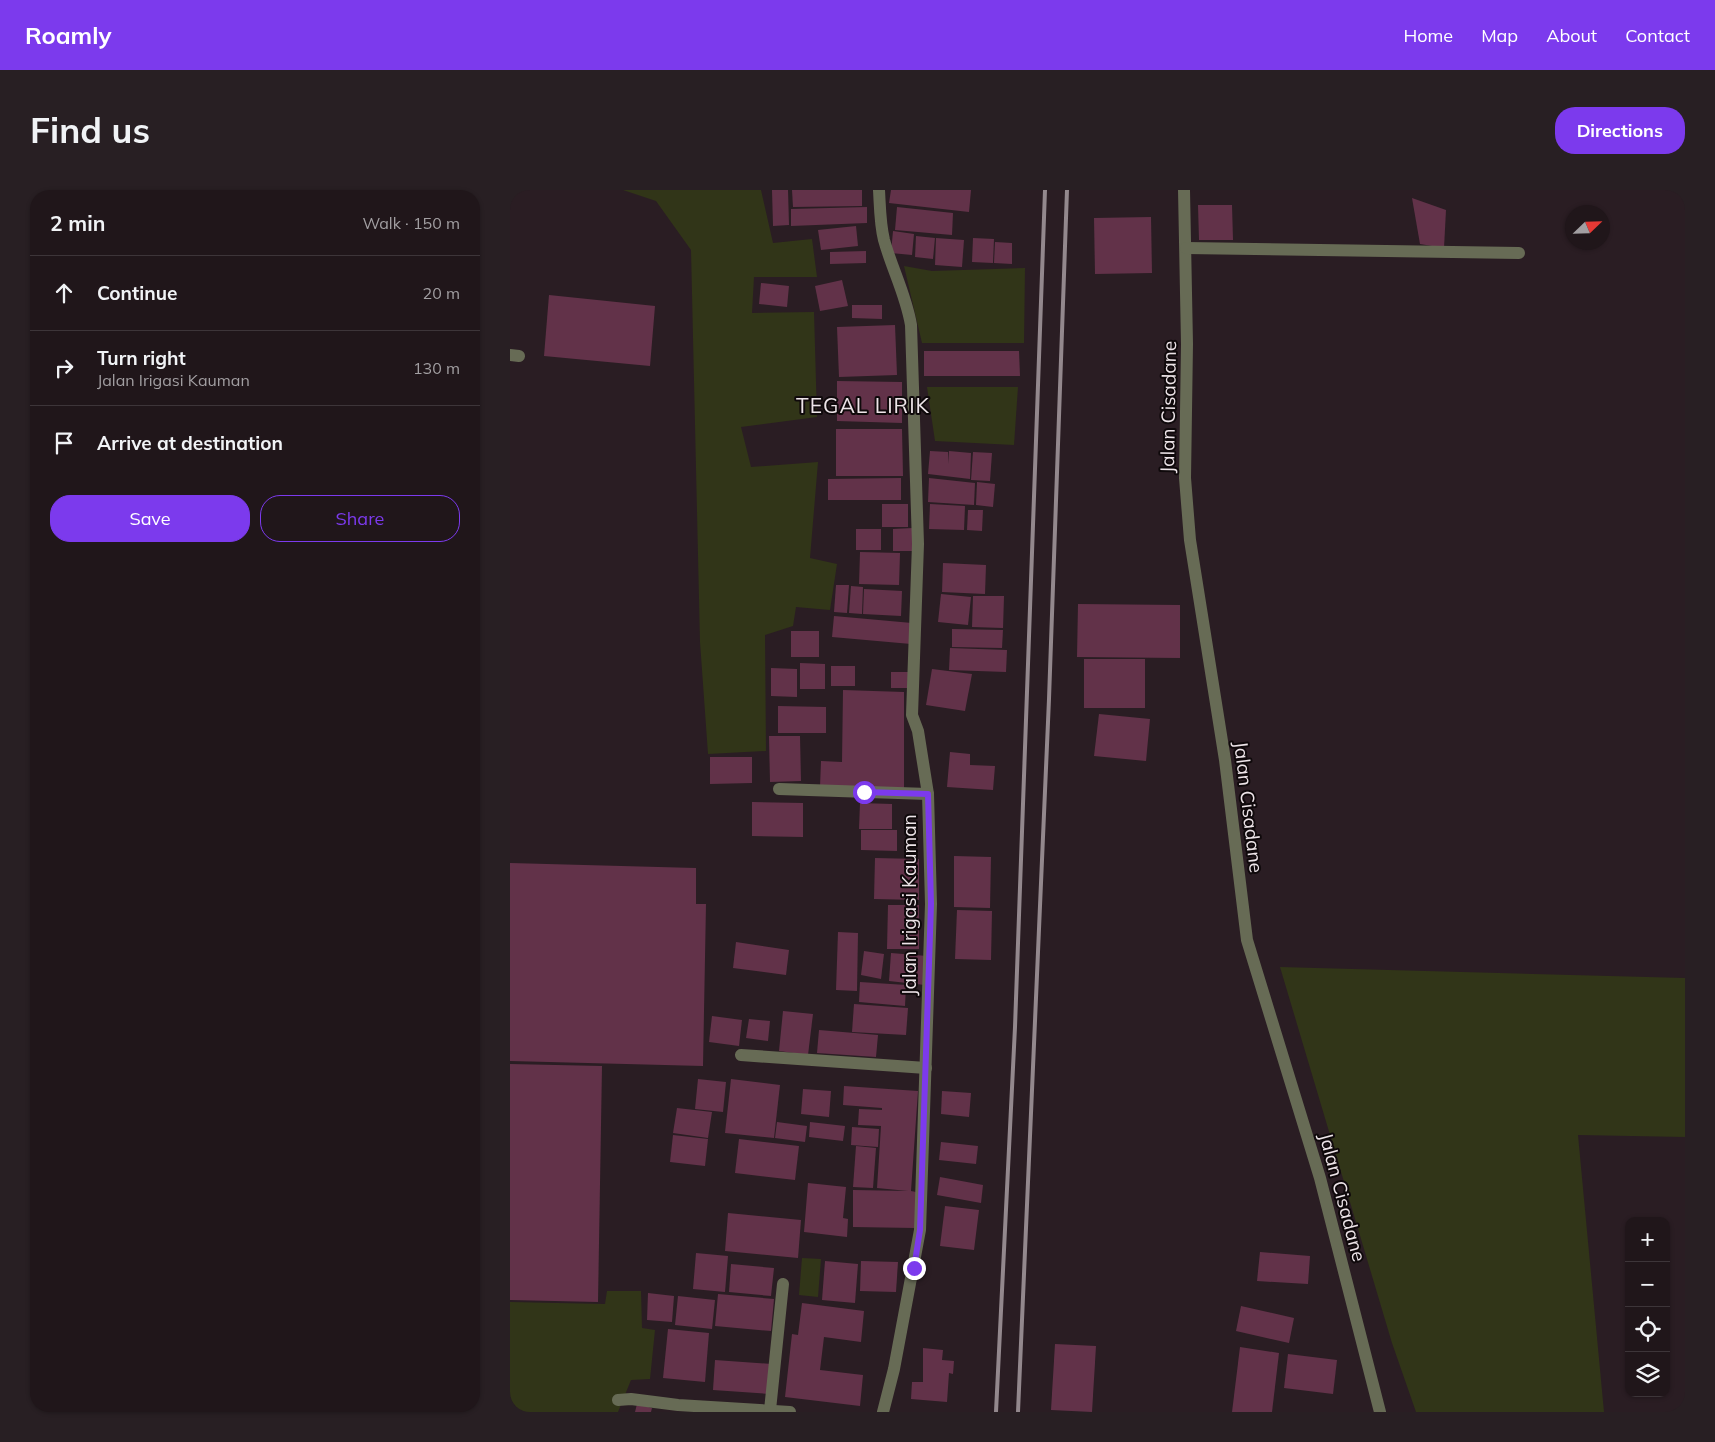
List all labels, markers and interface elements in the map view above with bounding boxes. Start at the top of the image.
text: Roamly [25,20,112,50]
text: Home [1403,24,1453,47]
text: Map [1481,24,1518,47]
text: About [1546,24,1597,47]
text: Contact [1625,24,1690,47]
button: Directions [1555,107,1685,154]
text: Find us [30,108,150,152]
north arrow [1565,205,1610,250]
text: 2 min [50,210,105,236]
text: Walk · 150 m [362,213,460,233]
icon: ahead [50,279,78,307]
text: Continue [97,281,177,305]
text: 20 m [423,283,460,303]
street label: Jalan Cisadane [1155,341,1181,473]
text: Turn right [97,346,186,370]
icon: right [50,354,78,382]
text: 130 m [413,358,460,378]
text: Jalan Irigasi Kauman [97,370,250,390]
district label: TEGAL LIRIK [796,392,930,418]
icon: arrive [50,429,78,457]
text: Arrive at destination [97,431,283,455]
button: Save [50,495,250,542]
button: Share [260,495,460,542]
street label: Jalan Cisadane [1229,740,1269,874]
route start [853,781,876,804]
street label: Jalan Irigasi Kauman [897,814,921,996]
street label: Jalan Cisadane [1314,1130,1372,1264]
map controls [1625,1217,1670,1397]
button: + [1625,1217,1670,1262]
route end [903,1257,926,1280]
button: − [1625,1262,1670,1307]
button: locate [1625,1307,1670,1352]
button: layers [1625,1352,1670,1397]

